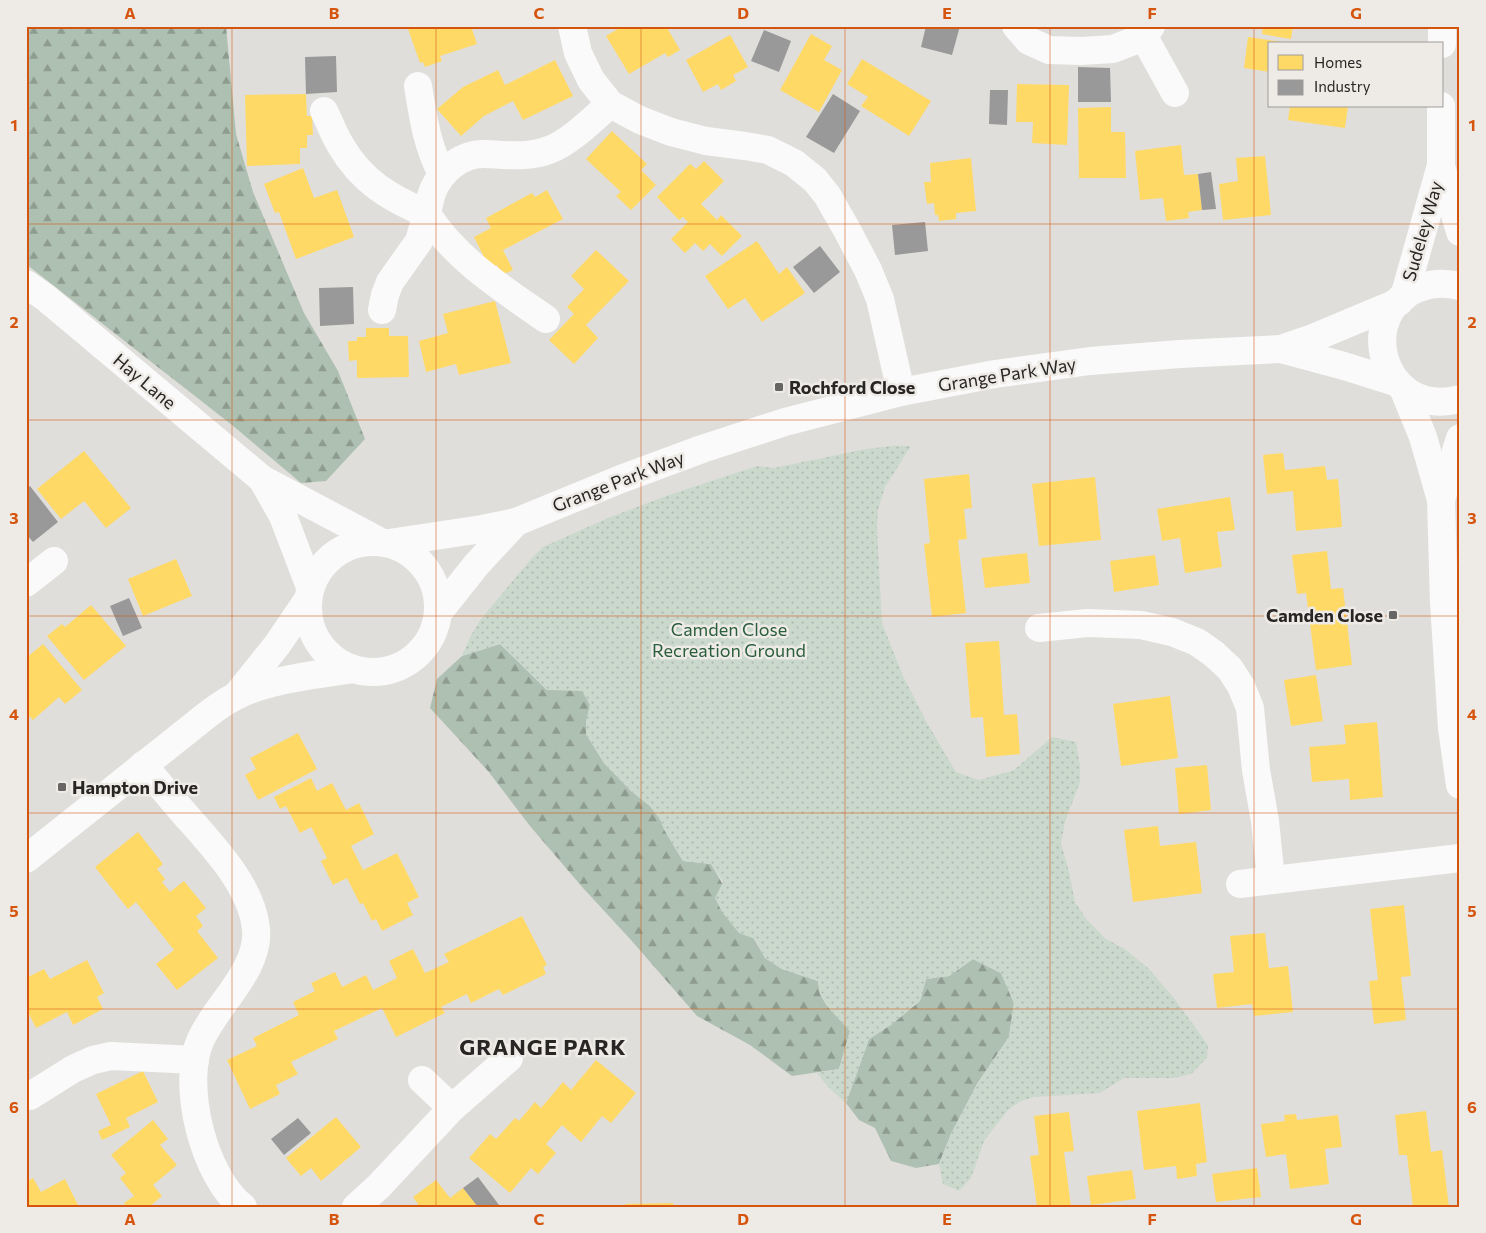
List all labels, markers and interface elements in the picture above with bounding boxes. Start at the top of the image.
text: A [124,3,136,22]
text: B [329,3,340,22]
text: C [534,3,545,22]
text: D [737,3,749,22]
text: E [942,3,952,22]
text: F [1147,3,1157,22]
text: G [1350,3,1362,22]
legend [1268,42,1444,108]
text: Homes [1314,53,1362,71]
text: Industry [1314,77,1371,95]
text: 1 [10,115,18,134]
text: 1 [1468,115,1476,134]
street label: Sudeley Way [1397,178,1447,284]
text: 2 [9,312,19,331]
text: 2 [1467,312,1477,331]
street label: Hay Lane [109,348,181,414]
street label: Grange Park Way [936,352,1078,396]
place label: Rochford Close [789,376,915,398]
marker: Rochford Close [773,381,785,393]
street label: Grange Park Way [549,446,687,516]
text: 3 [9,508,19,527]
text: 3 [1467,508,1477,527]
place label: Camden Close [1266,604,1383,626]
marker: Camden Close [1387,609,1399,621]
park label: Camden Close Recreation Ground [652,618,806,661]
text: 4 [9,704,19,723]
text: 4 [1467,704,1477,723]
place label: Hampton Drive [72,776,198,798]
marker: Hampton Drive [56,781,68,793]
text: 5 [9,901,19,920]
text: 5 [1467,901,1477,920]
district label: GRANGE PARK [459,1033,627,1060]
text: 6 [9,1097,19,1116]
text: 6 [1467,1097,1477,1116]
text: A [124,1209,136,1228]
text: B [329,1209,340,1228]
text: C [534,1209,545,1228]
text: D [737,1209,749,1228]
text: E [942,1209,952,1228]
text: F [1147,1209,1157,1228]
text: G [1350,1209,1362,1228]

